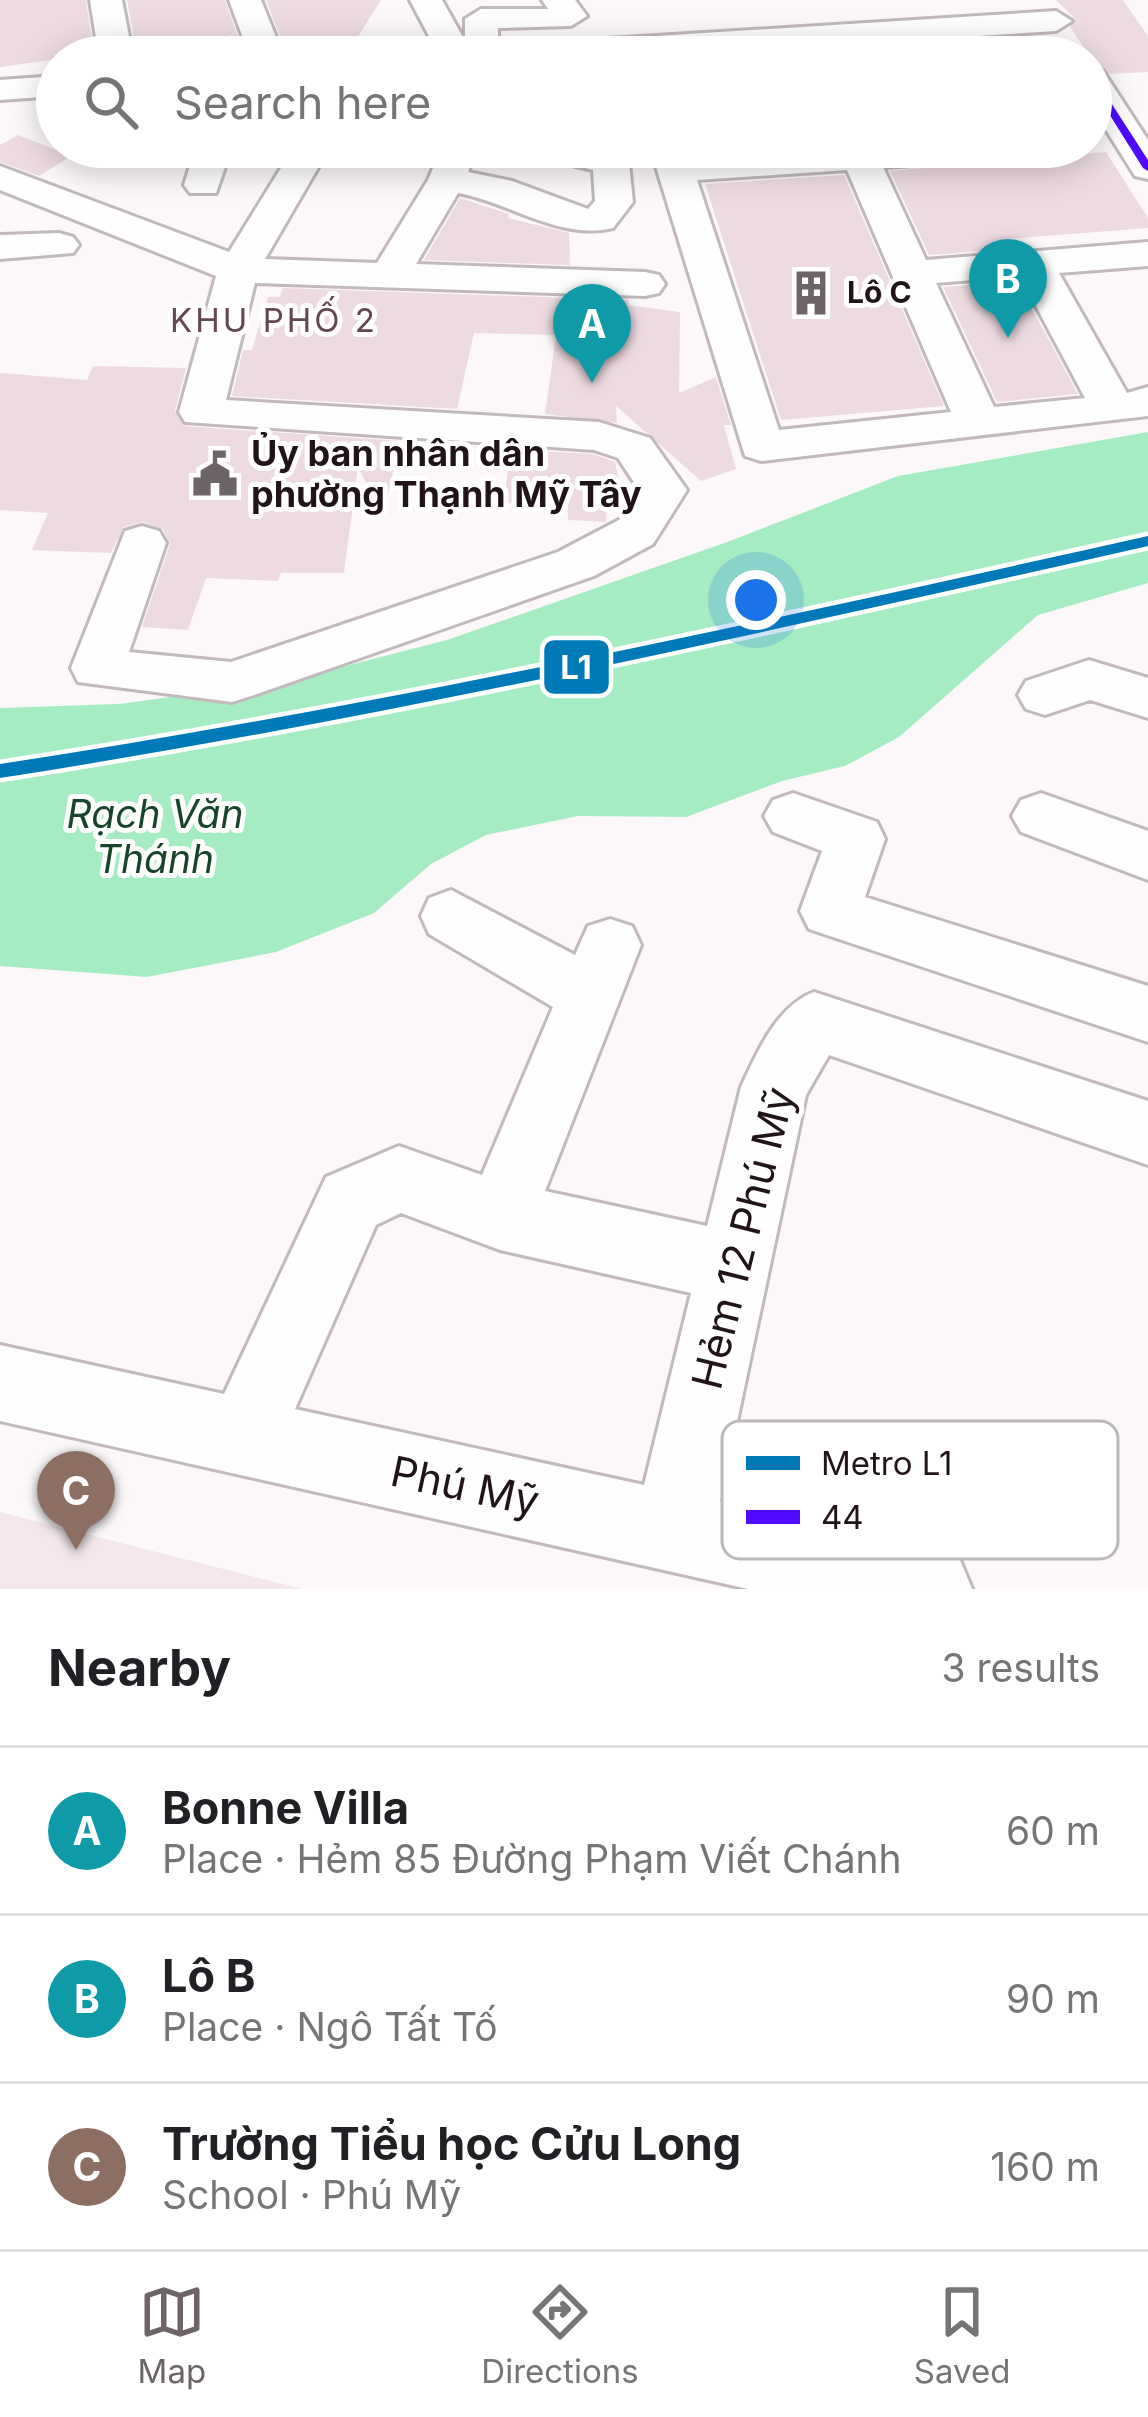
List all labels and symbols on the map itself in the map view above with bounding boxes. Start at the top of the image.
pin: B [969,239,1047,338]
building icon: Lô C [786,268,836,318]
place label: Lô C [847,274,912,310]
pin: A [553,284,631,383]
district label: KHU PHỐ 2 [170,296,378,340]
place label: Ủy ban nhân dân phường Thạnh Mỹ Tây [251,431,642,516]
public building icon: Ủy ban nhân dân phường Thạnh Mỹ Tây [190,449,240,499]
your location [726,570,786,630]
line badge: L1 [542,638,611,696]
text: L1 [560,647,592,687]
water label: Rạch Văn Thánh [66,790,244,882]
street label: Hẻm 12 Phú Mỹ [680,1082,805,1394]
legend [722,1421,1118,1559]
text: Metro L1 [821,1443,952,1483]
street label: Phú Mỹ [386,1445,544,1526]
pin: C [37,1451,115,1550]
text: 44 [821,1497,864,1537]

